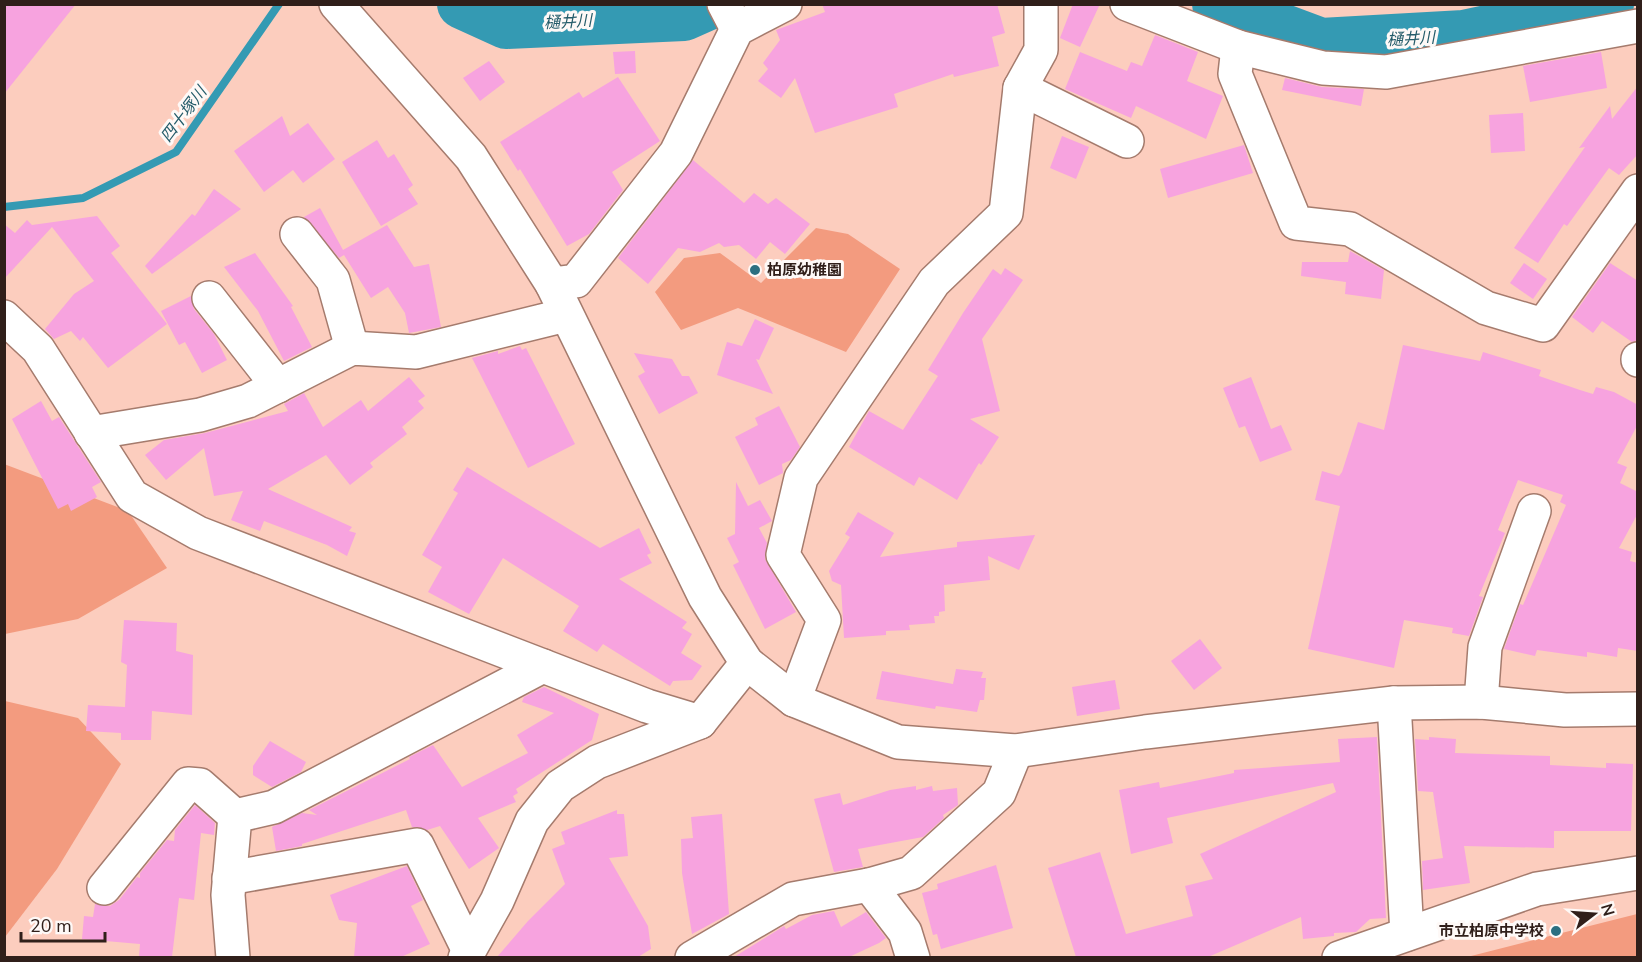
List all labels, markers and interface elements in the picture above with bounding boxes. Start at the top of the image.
water label: 樋井川 [544,10,595,34]
water label: 樋井川 [1387,27,1438,51]
water label: 四十塚川 [156,81,213,147]
place label: 柏原幼稚園 [767,260,842,280]
marker: 柏原幼稚園 [748,263,762,277]
north arrow [1564,884,1624,944]
text: N [1595,901,1620,919]
scale bar [21,905,105,943]
text: 20 m [30,914,72,938]
place label: 市立柏原中学校 [1439,921,1544,941]
marker: 市立柏原中学校 [1549,924,1563,938]

